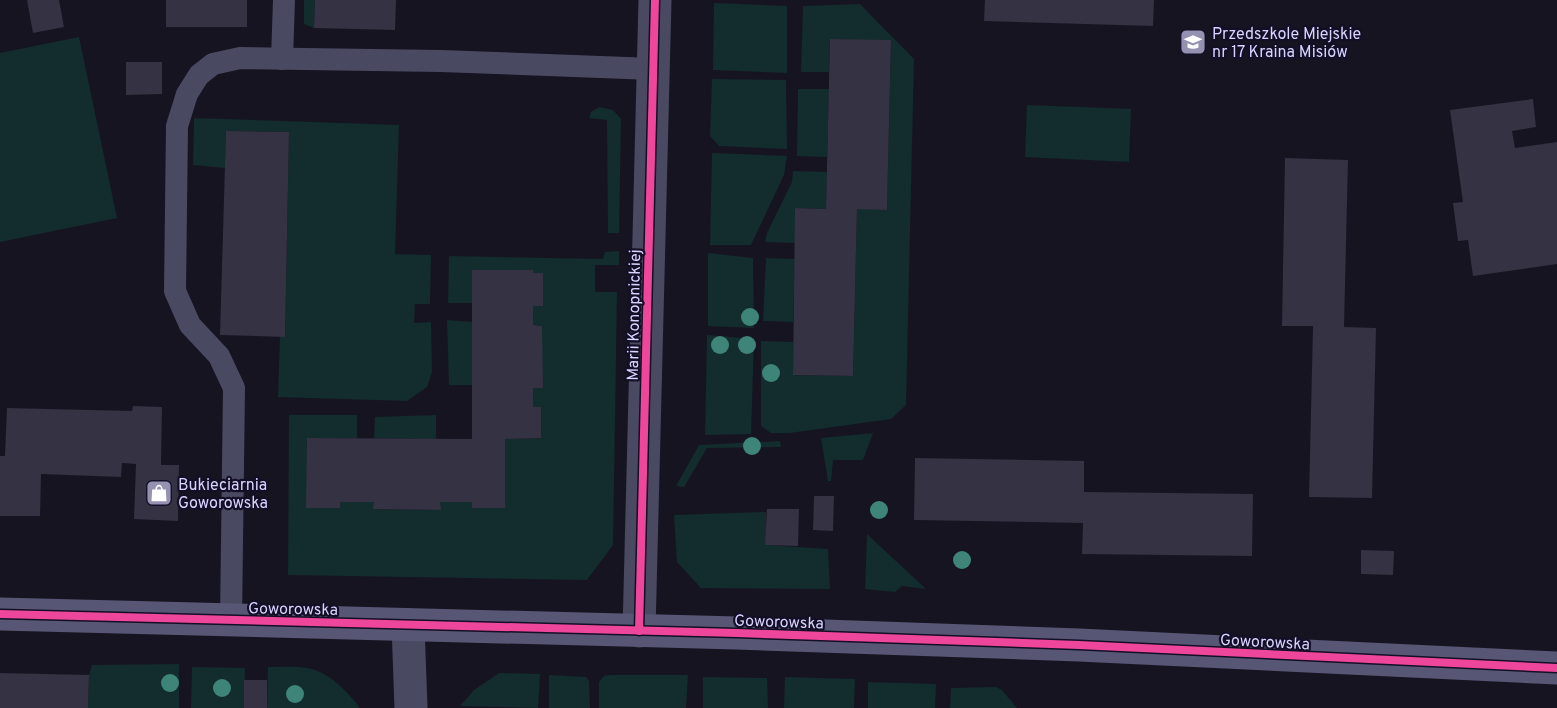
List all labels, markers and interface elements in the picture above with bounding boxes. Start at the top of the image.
place label: Przedszkole Miejskie nr 17 Kraina Misiów [1212,25,1361,63]
school or university icon: Przedszkole Miejskie nr 17 Kraina Misiów [1178,27,1208,57]
street label: Marii Konopnickiej [624,249,646,381]
place label: Bukieciarnia Goworowska [178,476,268,514]
shop icon: Bukieciarnia Goworowska [144,478,174,508]
street label: Goworowska [248,599,338,621]
street label: Goworowska [734,611,824,635]
street label: Goworowska [1219,631,1310,655]

